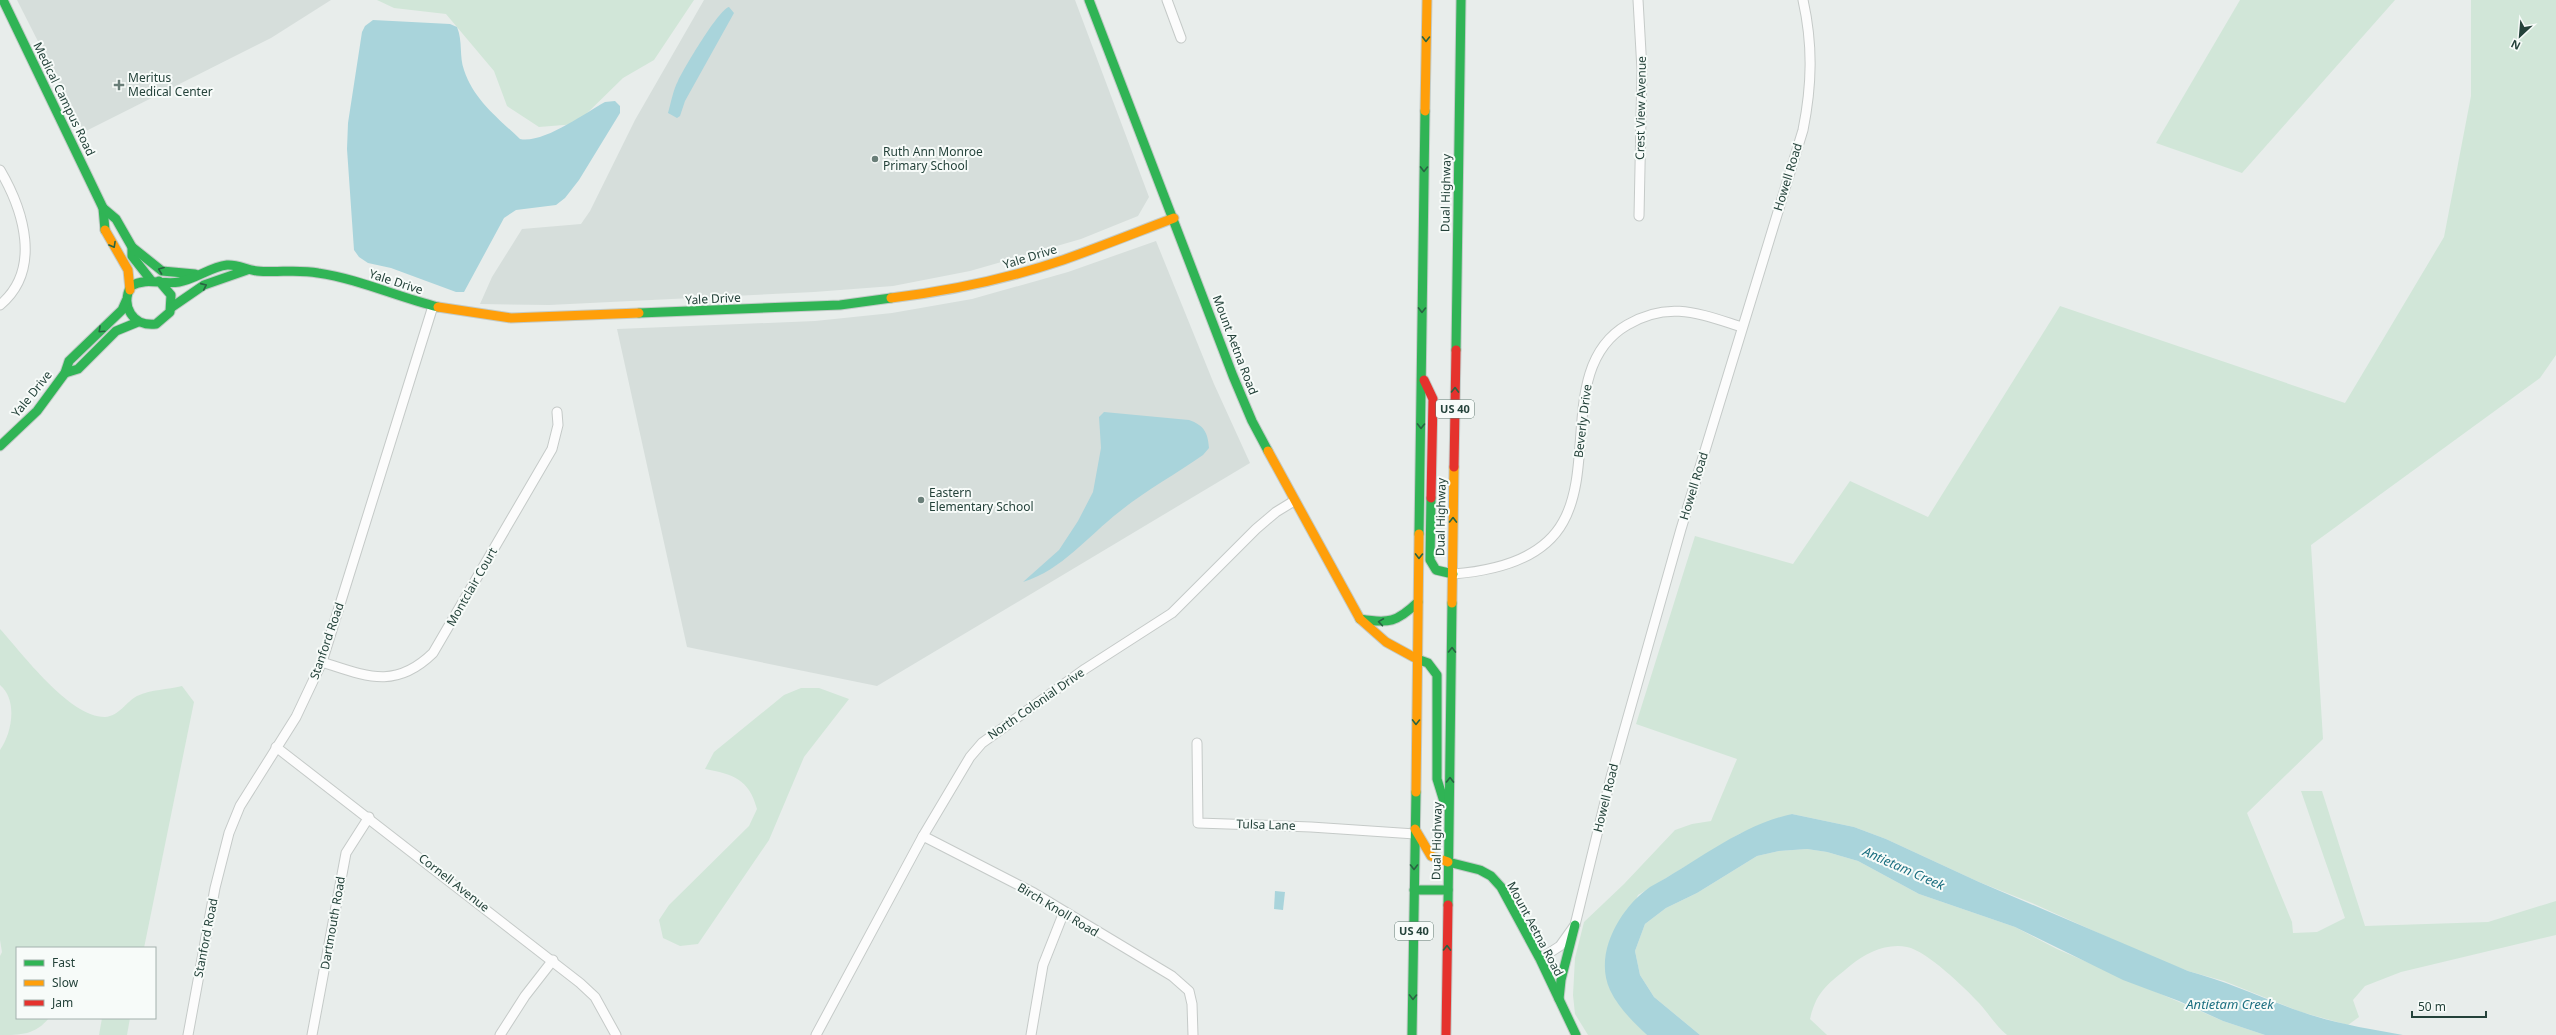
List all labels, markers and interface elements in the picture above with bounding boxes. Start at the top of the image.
north arrow [2500,16,2540,56]
one-way arrow [1422,36,1430,42]
text: N [2508,37,2523,54]
street label: Medical Campus Road [29,39,99,159]
street label: Crest View Avenue [1631,56,1650,160]
place label: Meritus Medical Center [128,69,213,100]
marker: Meritus Medical Center [113,79,125,91]
street label: Howell Road [1769,141,1806,213]
place label: Ruth Ann Monroe Primary School [883,143,983,174]
street label: Dual Highway [1436,153,1455,232]
marker: Ruth Ann Monroe Primary School [870,154,880,164]
one-way arrow [1420,166,1428,172]
street label: Yale Drive [1001,240,1059,273]
one-way arrow [108,241,115,248]
street label: Yale Drive [367,265,425,298]
one-way arrow [158,266,165,274]
one-way arrow [200,283,208,291]
street label: Yale Drive [685,289,741,308]
street label: Mount Aetna Road [1209,293,1262,397]
one-way arrow [1418,307,1426,313]
one-way arrow [98,325,106,333]
street label: Yale Drive [8,367,56,421]
street label: Beverly Drive [1570,383,1595,459]
one-way arrow [1451,387,1459,393]
road number: US 40 [1436,400,1474,418]
one-way arrow [1417,423,1425,429]
street label: Howell Road [1675,450,1712,522]
street label: Dual Highway [1431,477,1450,556]
place label: Eastern Elementary School [929,484,1034,515]
marker: Eastern Elementary School [916,495,926,505]
one-way arrow [1449,517,1457,523]
street label: Montclair Court [442,544,501,629]
one-way arrow [1414,553,1423,559]
street label: Stanford Road [305,600,348,682]
one-way arrow [1378,618,1384,627]
one-way arrow [1447,647,1456,653]
street label: North Colonial Drive [984,664,1088,743]
one-way arrow [1412,719,1421,725]
street label: Howell Road [1589,762,1622,834]
one-way arrow [1445,777,1454,783]
street label: Dual Highway [1427,801,1446,880]
street label: Tulsa Lane [1236,815,1296,834]
water label: Antietam Creek [1860,842,1948,894]
street label: Cornell Avenue [415,850,493,916]
one-way arrow [1410,864,1418,870]
street label: Dartmouth Road [316,875,349,971]
street label: Mount Aetna Road [1503,878,1568,979]
street label: Birch Knoll Road [1014,879,1102,941]
street label: Stanford Road [189,897,222,979]
road number: US 40 [1395,922,1433,940]
one-way arrow [1443,945,1451,951]
legend [16,947,156,1019]
text: Fast [52,954,76,971]
text: Slow [52,974,79,991]
scale bar [2412,993,2486,1019]
text: Jam [51,994,73,1011]
one-way arrow [1408,994,1417,1000]
water label: Antietam Creek [2185,995,2274,1013]
text: 50 m [2418,998,2446,1015]

